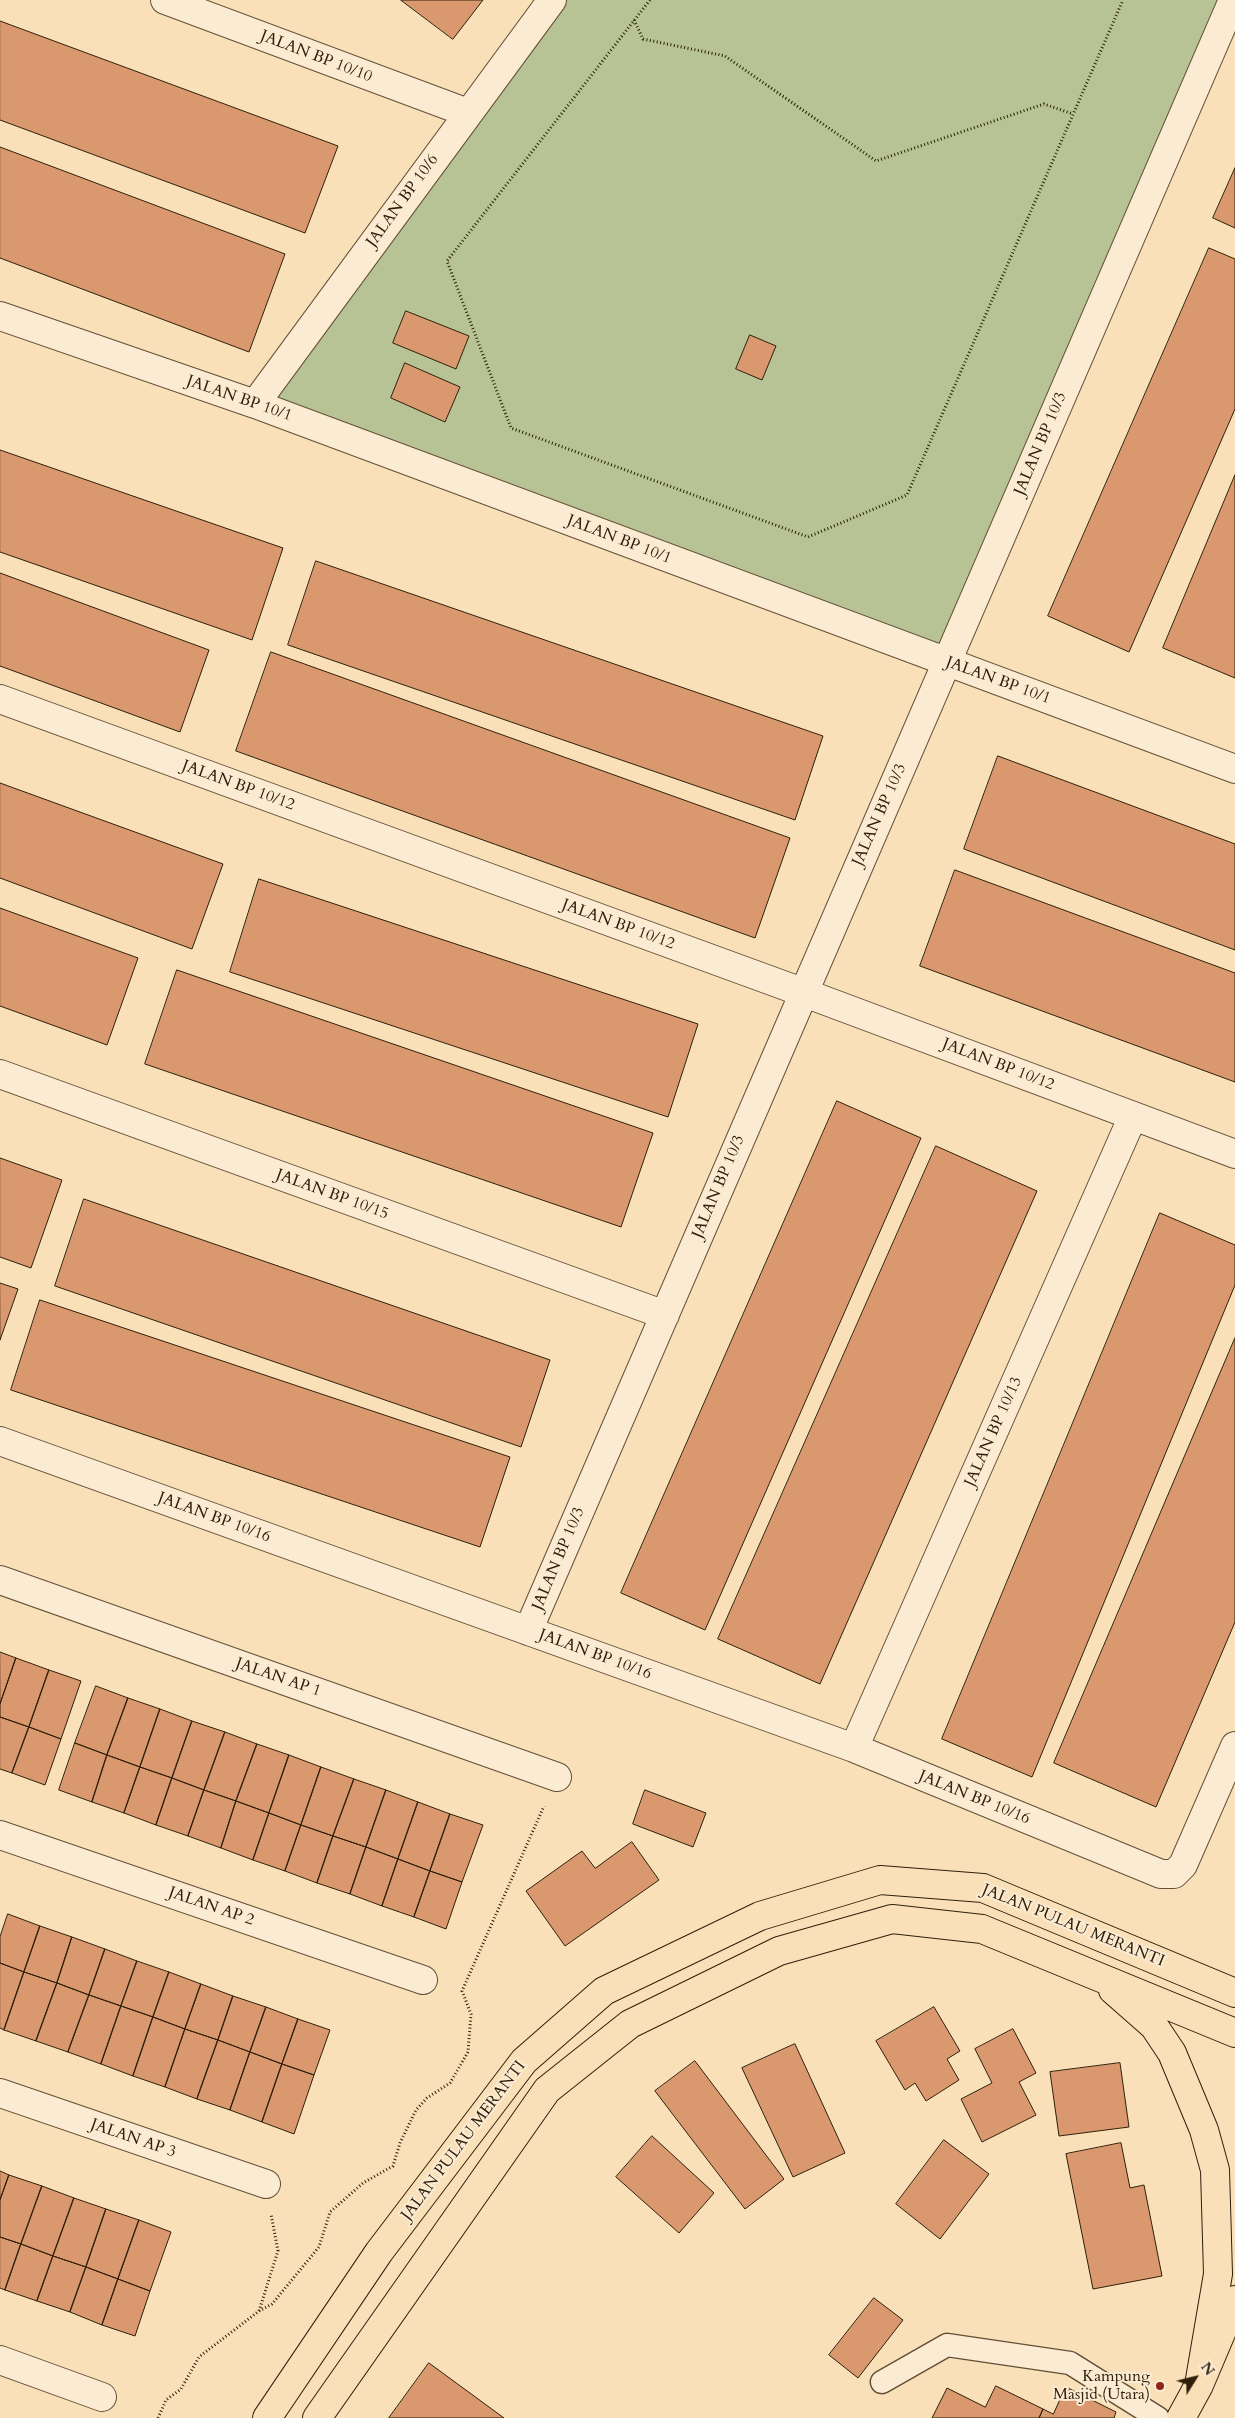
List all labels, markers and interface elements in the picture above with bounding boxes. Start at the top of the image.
street label: JALAN BP 10/10 [257,27,375,87]
street label: JALAN BP 10/6 [363,151,443,251]
street label: JALAN BP 10/1 [184,372,294,426]
street label: JALAN BP 10/3 [1011,390,1071,498]
street label: JALAN BP 10/1 [564,511,674,569]
street label: JALAN BP 10/1 [943,653,1053,709]
street label: JALAN BP 10/12 [179,757,297,815]
street label: JALAN BP 10/3 [849,761,911,869]
street label: JALAN BP 10/12 [559,896,677,954]
street label: JALAN BP 10/12 [939,1035,1057,1095]
street label: JALAN BP 10/3 [689,1133,749,1241]
street label: JALAN BP 10/15 [273,1166,391,1224]
street label: JALAN BP 10/13 [961,1374,1027,1490]
street label: JALAN BP 10/16 [155,1489,273,1547]
street label: JALAN BP 10/3 [529,1505,589,1613]
street label: JALAN BP 10/16 [536,1626,654,1684]
street label: JALAN AP 1 [233,1654,323,1702]
street label: JALAN BP 10/16 [916,1767,1032,1829]
street label: JALAN PULAU MERANTI [979,1881,1167,1971]
street label: JALAN AP 2 [166,1883,256,1931]
street label: JALAN PULAU MERANTI [398,2057,530,2225]
street label: JALAN AP 3 [88,2115,178,2163]
north arrow [1170,2353,1220,2403]
text: N [1196,2358,1219,2379]
place label: Kampung Masjid (Utara) [1053,2367,1150,2405]
marker: Kampung Masjid (Utara) [1154,2380,1166,2392]

